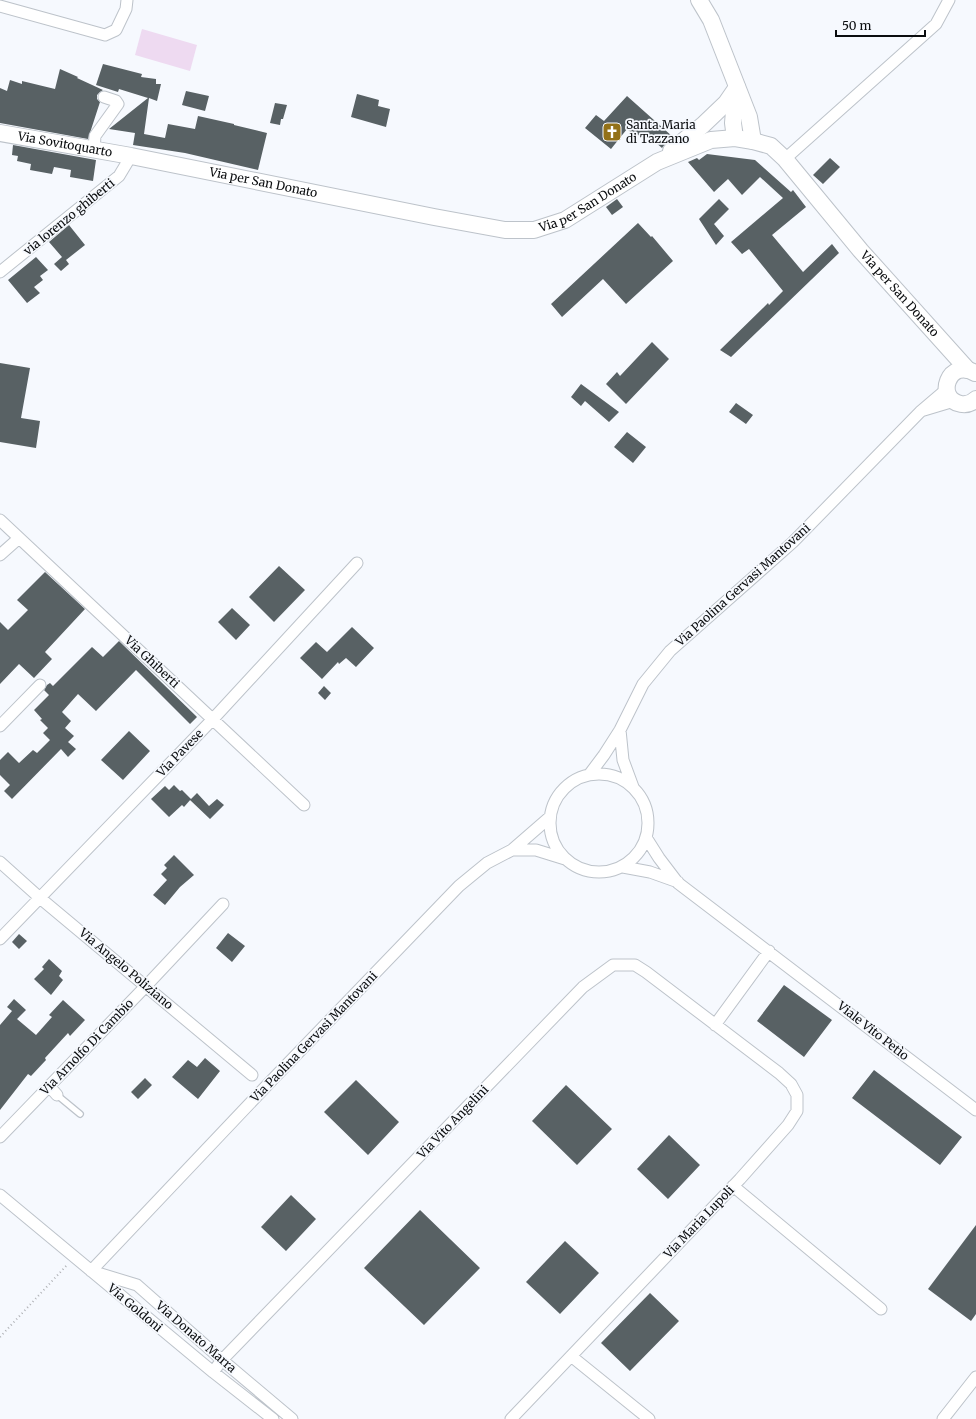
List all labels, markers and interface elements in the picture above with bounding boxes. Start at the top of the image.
scale bar [836,12,925,38]
text: 50 m [842,18,871,33]
place label: Santa Maria di Tazzano [626,117,696,146]
church icon: Santa Maria di Tazzano [601,121,623,143]
street label: Via Sovitoquarto [16,128,113,160]
street label: Via per San Donato [207,164,319,200]
street label: Via per San Donato [536,169,639,235]
street label: via lorenzo ghiberti [19,175,117,259]
street label: Via per San Donato [857,247,942,339]
street label: Via Paolina Gervasi Mantovani [672,520,813,650]
street label: Via Ghiberti [121,632,183,691]
street label: Via Pavese [153,726,206,780]
street label: Via Angelo Poliziano [76,924,176,1012]
street label: Via Paolina Gervasi Mantovani [246,968,380,1106]
street label: Via Arnolfo Di Cambio [36,996,136,1098]
street label: Viale Vito Petìo [834,997,912,1063]
street label: Via Vito Angelini [413,1082,491,1162]
street label: Via Maria Lupoli [660,1182,737,1262]
street label: Via Goldoni [104,1280,166,1335]
street label: Via Donato Marra [152,1297,240,1376]

